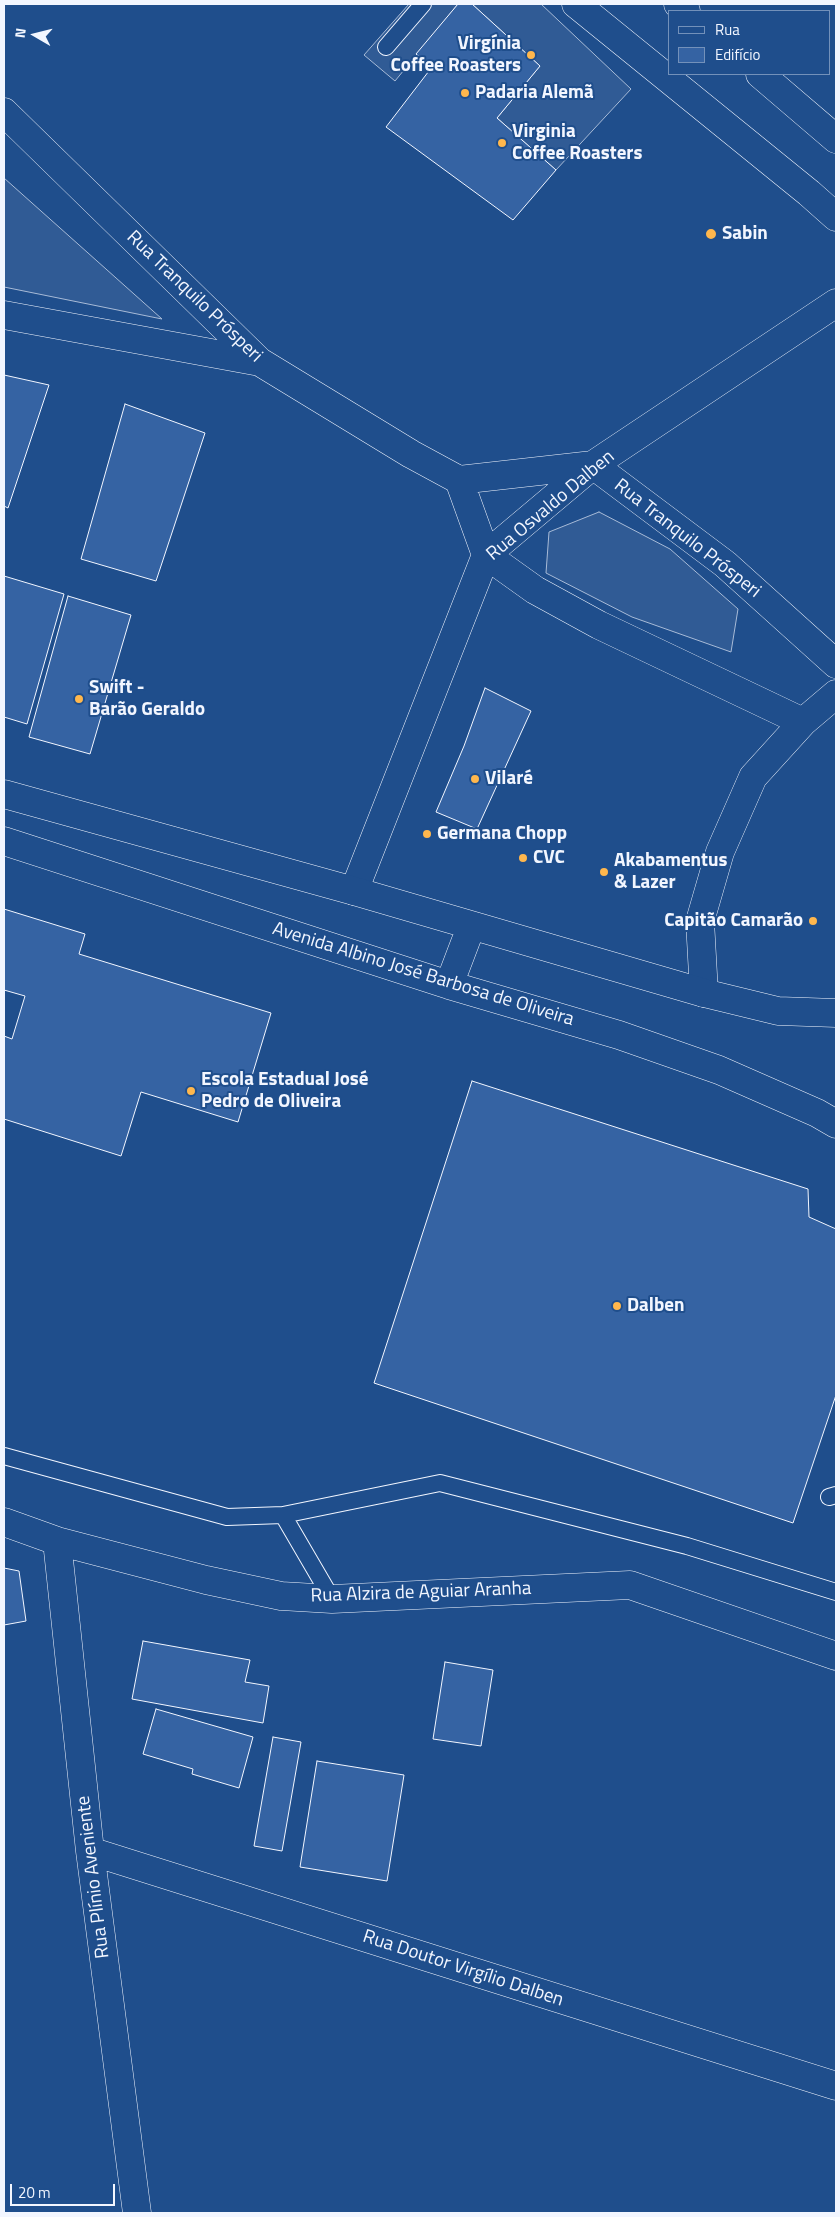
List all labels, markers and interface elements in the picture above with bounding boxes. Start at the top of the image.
north arrow [10,10,60,60]
legend [668,10,830,75]
text: Rua [715,18,740,41]
text: N [9,27,31,39]
place label: Virgínia Coffee Roasters [391,33,521,77]
text: Edifício [715,43,760,66]
marker: Virgínia Coffee Roasters [525,49,537,61]
place label: Padaria Alemã [475,82,594,104]
marker: Padaria Alemã [459,87,471,99]
place label: Virginia Coffee Roasters [512,121,642,165]
marker: Virginia Coffee Roasters [496,137,508,149]
place label: Sabin [722,223,768,245]
street label: Rua Tranquilo Prósperi [121,226,267,368]
marker: Sabin [704,227,718,241]
street label: Rua Osvaldo Dalben [482,446,620,566]
street label: Rua Tranquilo Prósperi [609,475,765,603]
place label: Swift - Barão Geraldo [89,677,205,721]
marker: Swift - Barão Geraldo [73,693,85,705]
place label: Vilaré [485,768,533,790]
marker: Vilaré [469,773,481,785]
place label: Germana Chopp [437,823,567,845]
marker: Germana Chopp [421,828,433,840]
place label: CVC [533,847,565,869]
place label: Akabamentus & Lazer [614,850,728,894]
marker: CVC [517,852,529,864]
marker: Akabamentus & Lazer [598,866,610,878]
place label: Capitão Camarão [664,910,803,932]
marker: Capitão Camarão [807,915,819,927]
street label: Avenida Albino José Barbosa de Oliveira [269,918,577,1032]
place label: Escola Estadual José Pedro de Oliveira [201,1069,369,1113]
marker: Escola Estadual José Pedro de Oliveira [185,1085,197,1097]
place label: Dalben [627,1295,684,1317]
marker: Dalben [611,1300,623,1312]
street label: Rua Alzira de Aguiar Aranha [310,1578,532,1608]
street label: Rua Plínio Aveniente [73,1794,115,1960]
street label: Rua Doutor Virgílio Dalben [360,1926,566,2012]
scale bar [12,2174,118,2206]
text: 20 m [18,2181,51,2204]

